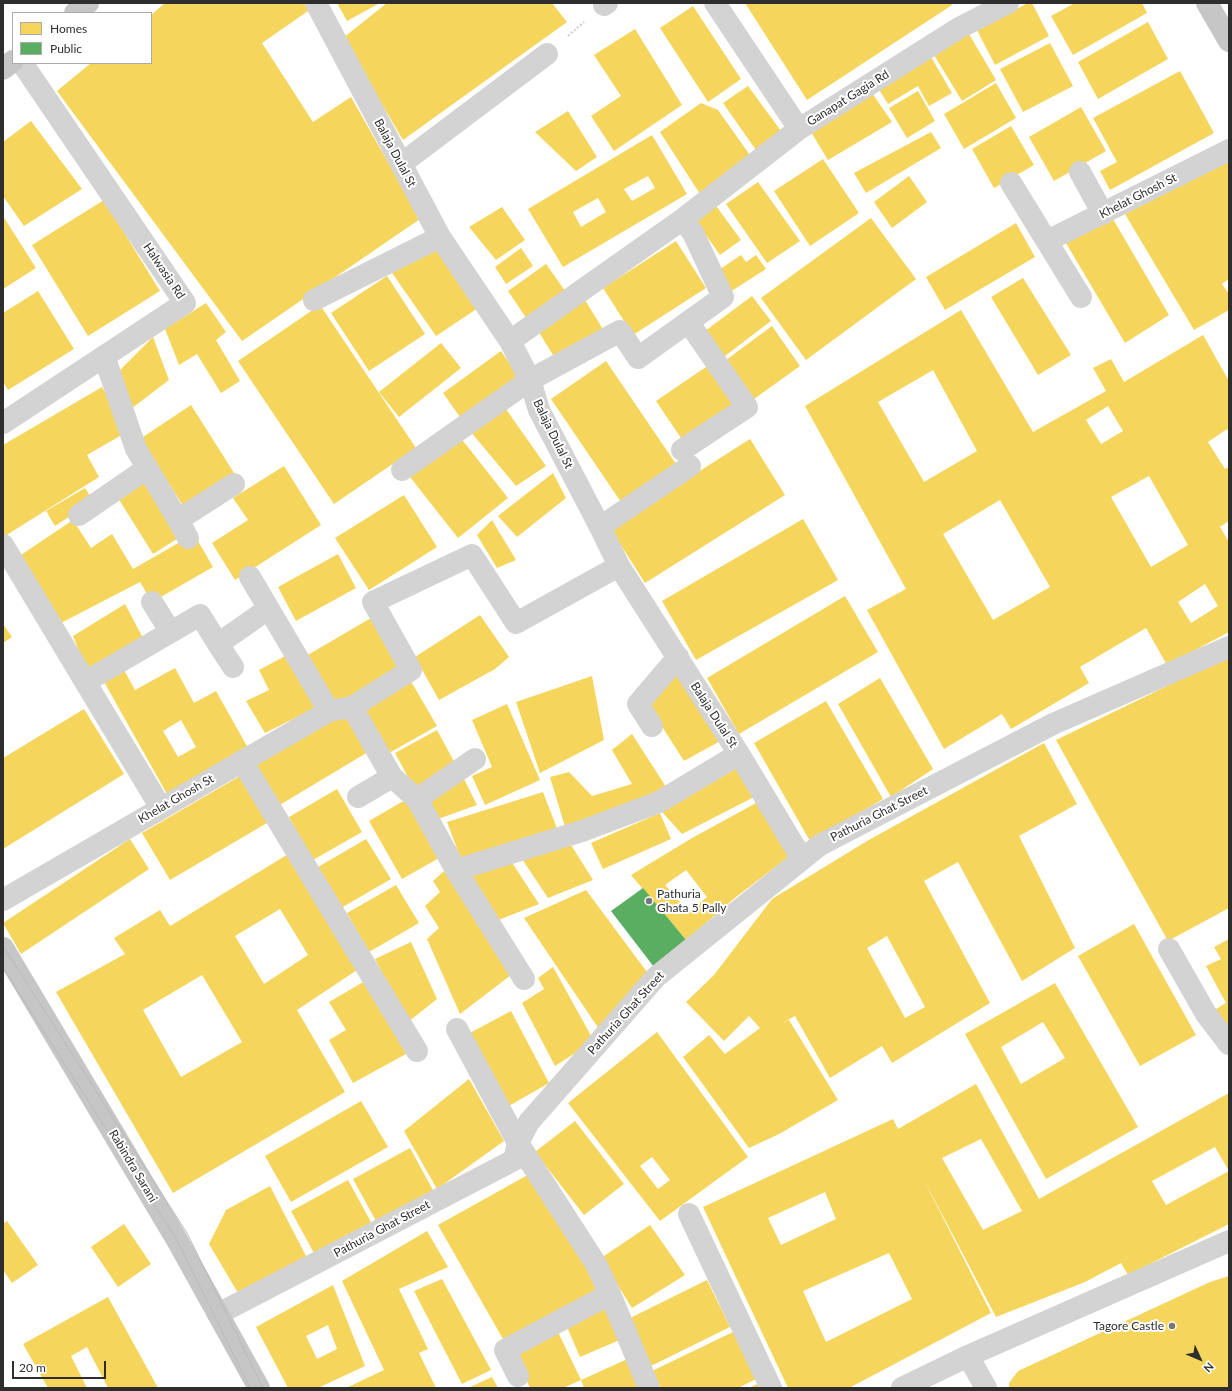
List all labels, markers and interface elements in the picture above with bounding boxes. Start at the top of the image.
legend [12,12,152,64]
text: Homes [50,21,87,36]
text: Public [50,41,82,56]
street label: Ganapat Gagia Rd [804,67,892,129]
street label: Balaja Dulal St [371,116,419,190]
street label: Khelat Ghosh St [1097,170,1179,222]
street label: Halwasia Rd [140,240,188,302]
street label: Balaja Dulal St [530,397,576,471]
street label: Balaja Dulal St [687,680,741,750]
street label: Khelat Ghosh St [136,772,216,826]
street label: Pathuria Ghat Street [828,783,930,845]
place label: Pathuria Ghata 5 Pally [657,887,726,915]
marker: Pathuria Ghata 5 Pally [644,896,654,906]
street label: Pathuria Ghat Street [585,968,667,1058]
street label: Rabindra Sarani [106,1127,160,1205]
street label: Pathuria Ghat Street [331,1197,433,1261]
place label: Tagore Castle [1093,1319,1164,1333]
marker: Tagore Castle [1167,1321,1177,1331]
north arrow [1180,1339,1220,1379]
scale bar [14,1353,108,1379]
text: 20 m [19,1360,46,1375]
text: N [1201,1360,1217,1375]

